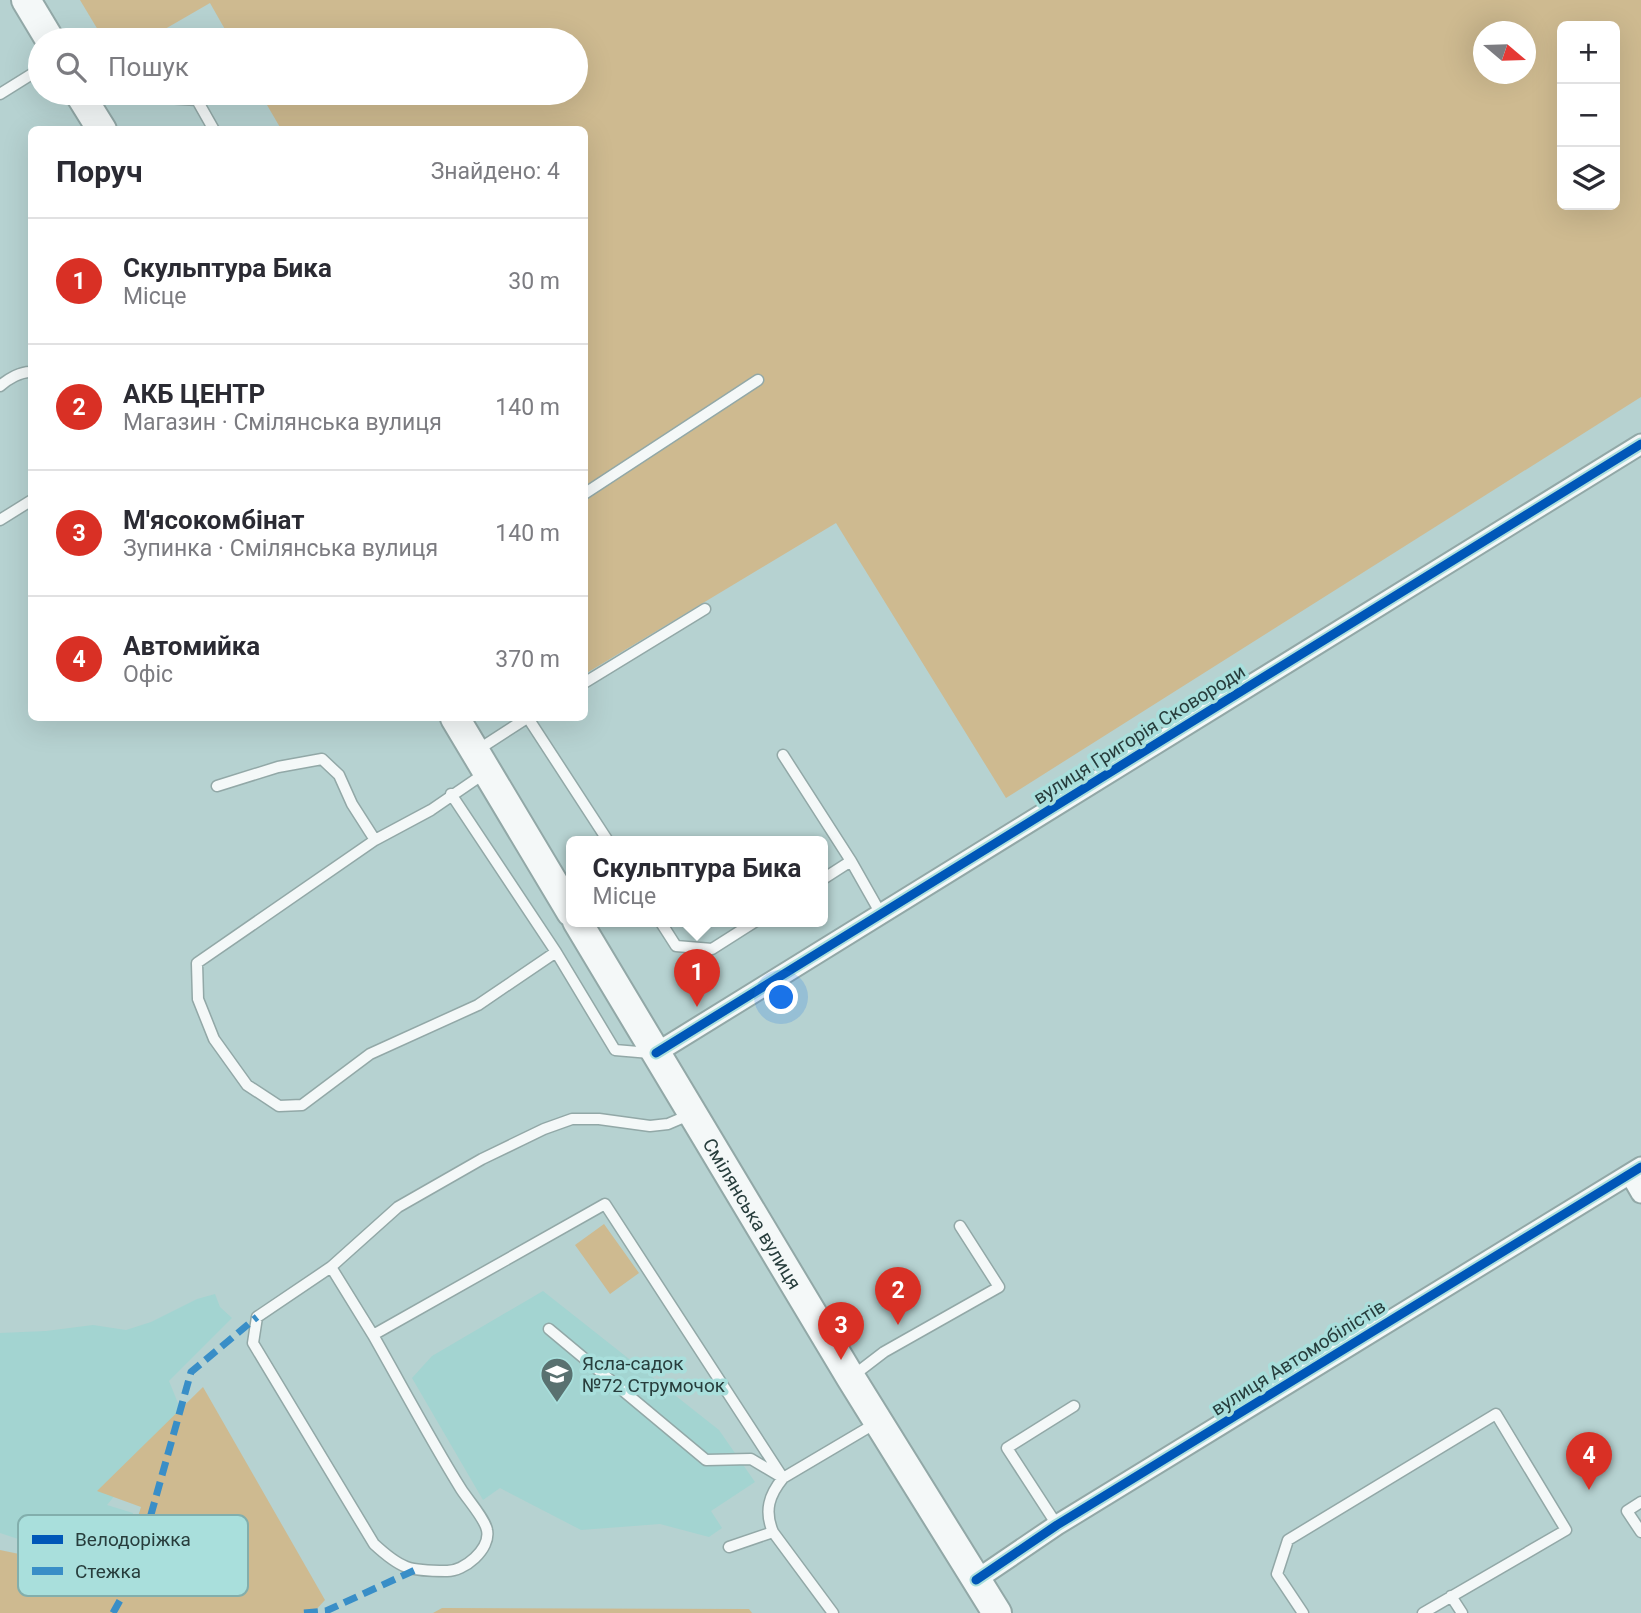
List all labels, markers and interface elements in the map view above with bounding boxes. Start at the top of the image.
north arrow [1473,21,1536,84]
map controls [1557,21,1620,210]
button: + [1557,21,1620,84]
search box [28,28,588,105]
icon: search [52,48,90,86]
text: Пошук [108,52,189,82]
button: − [1557,84,1620,147]
button: layers [1557,147,1620,210]
text: Поруч [56,154,143,189]
text: Знайдено: 4 [431,158,560,185]
text: Cкульптура Бика [123,253,332,283]
text: 1 [72,268,86,295]
text: 30 m [508,268,560,295]
text: Місце [123,283,187,310]
text: АКБ ЦЕНТР [123,379,265,409]
text: 2 [72,394,86,421]
text: 140 m [495,394,560,421]
text: Магазин · Смілянська вулиця [123,409,442,436]
text: М'ясокомбінат [123,505,305,535]
text: 3 [72,520,86,547]
text: 140 m [495,520,560,547]
text: Зупинка · Смілянська вулиця [123,535,438,562]
text: Автомийка [123,631,260,661]
text: 4 [72,646,86,673]
text: 370 m [495,646,560,673]
street label: вулиця Григорія Сковороди [1029,660,1249,809]
text: Офіс [123,661,173,688]
popup [566,836,828,927]
text: Cкульптура Бика [593,853,801,883]
text: Місце [593,883,656,910]
pin: 1 [674,949,720,1007]
your location [764,980,798,1014]
street label: Смілянська вулиця [698,1134,806,1293]
pin: 2 [875,1267,921,1325]
street label: вулиця Автомобілістів [1207,1294,1390,1420]
pin: 3 [818,1302,864,1360]
place label: Ясла-садок №72 Струмочок [582,1352,726,1397]
school or university icon: Ясла-садок №72 Струмочок [538,1355,576,1404]
pin: 4 [1566,1432,1612,1490]
legend [18,1515,248,1596]
text: Велодоріжка [75,1528,191,1551]
text: Стежка [75,1560,141,1583]

